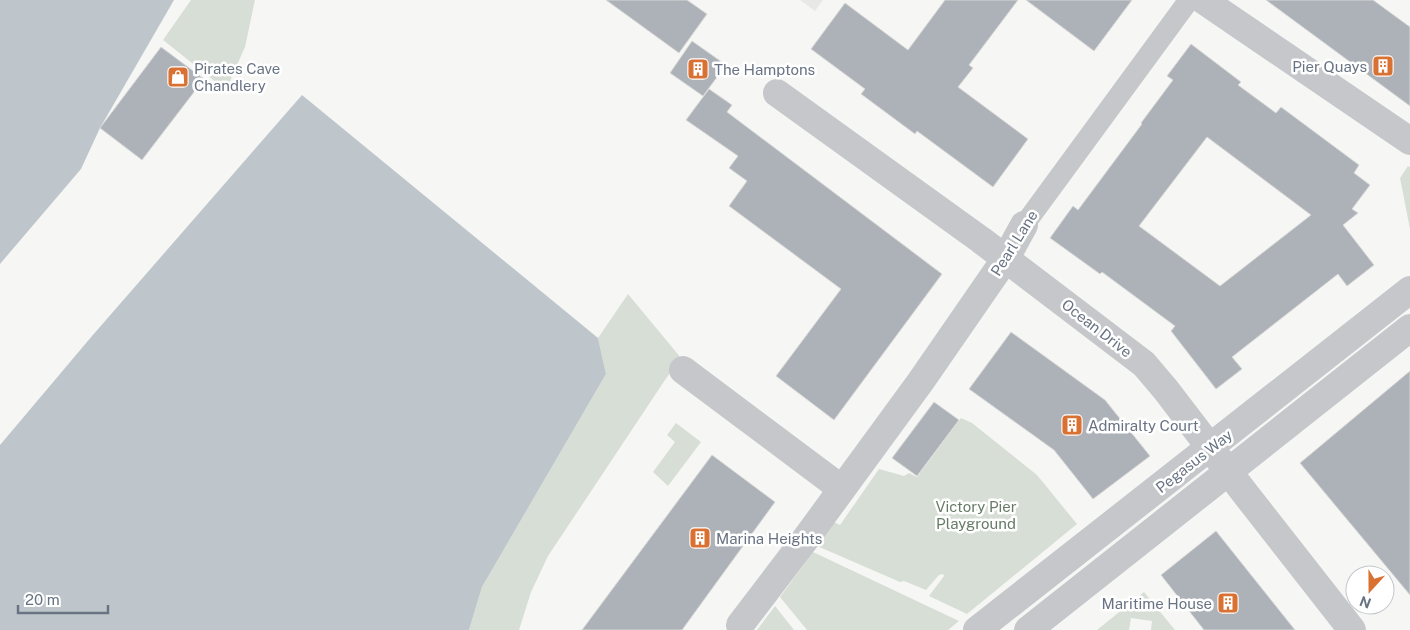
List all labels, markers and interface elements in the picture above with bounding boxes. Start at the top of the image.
building icon: Pier Quays [1371,54,1395,78]
building icon: The Hamptons [686,57,710,81]
place label: Pier Quays [1292,58,1367,75]
place label: Pirates Cave Chandlery [194,60,280,94]
place label: The Hamptons [714,61,815,78]
shop icon: Pirates Cave Chandlery [166,65,190,89]
street label: Pearl Lane [987,207,1041,279]
street label: Ocean Drive [1059,295,1135,361]
building icon: Admiralty Court [1060,413,1084,437]
place label: Admiralty Court [1088,417,1199,434]
street label: Pegasus Way [1152,426,1236,496]
park label: Victory Pier Playground [935,498,1017,532]
building icon: Marina Heights [688,526,712,550]
place label: Marina Heights [716,530,822,547]
north arrow [1345,565,1395,615]
scale bar [18,582,108,614]
text: 20 m [25,591,60,608]
building icon: Maritime House [1216,591,1240,615]
text: N [1357,593,1373,612]
place label: Maritime House [1102,595,1212,612]

